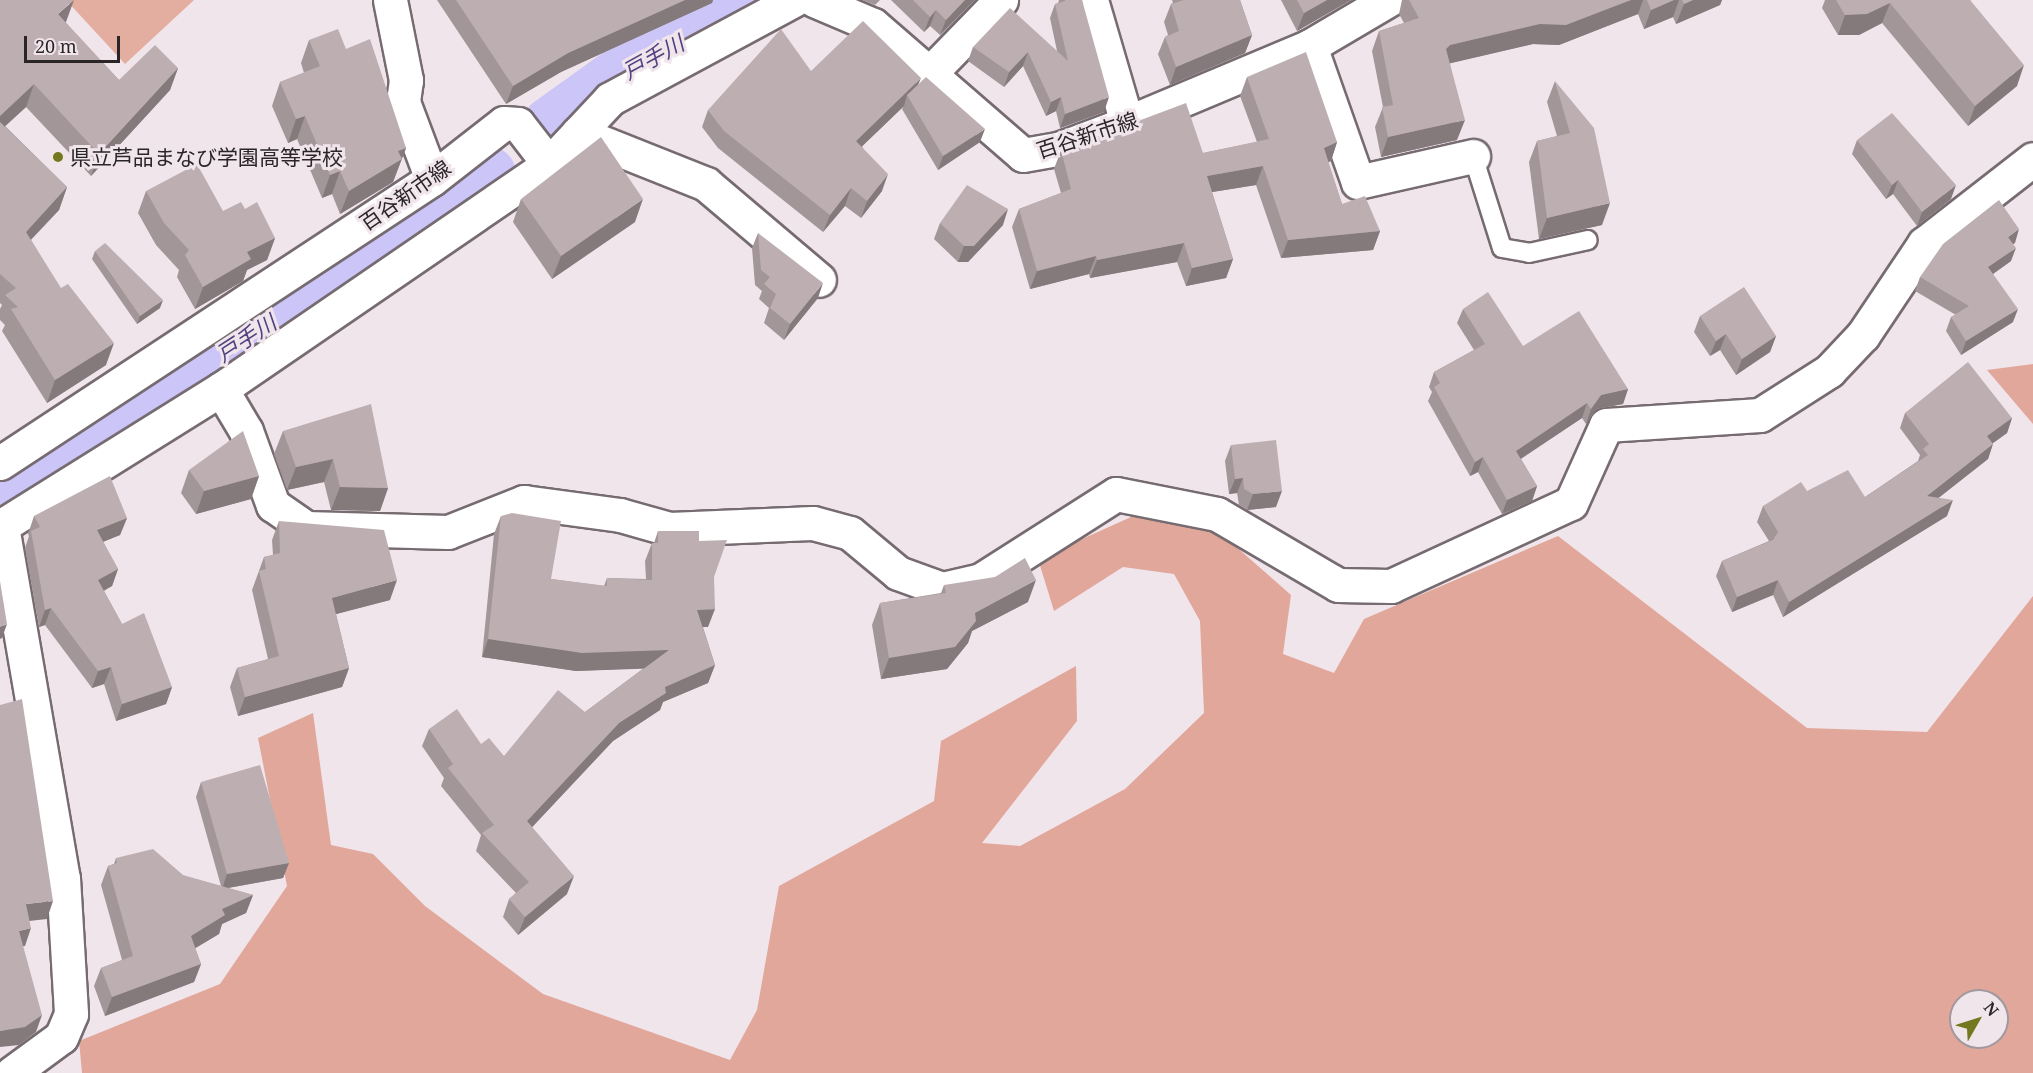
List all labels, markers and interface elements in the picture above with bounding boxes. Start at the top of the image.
scale bar [27,24,123,62]
water label: 戸手川 [618,29,688,85]
text: 20 m [35,34,77,58]
street label: 百谷新市線 [1033,107,1141,163]
place label: 県立芦品まなび学園高等学校 [70,144,343,170]
marker: 県立芦品まなび学園高等学校 [51,150,65,164]
street label: 百谷新市線 [355,155,455,235]
water label: 戸手川 [211,309,281,367]
north arrow [1949,989,2009,1049]
text: N [1979,997,2004,1021]

